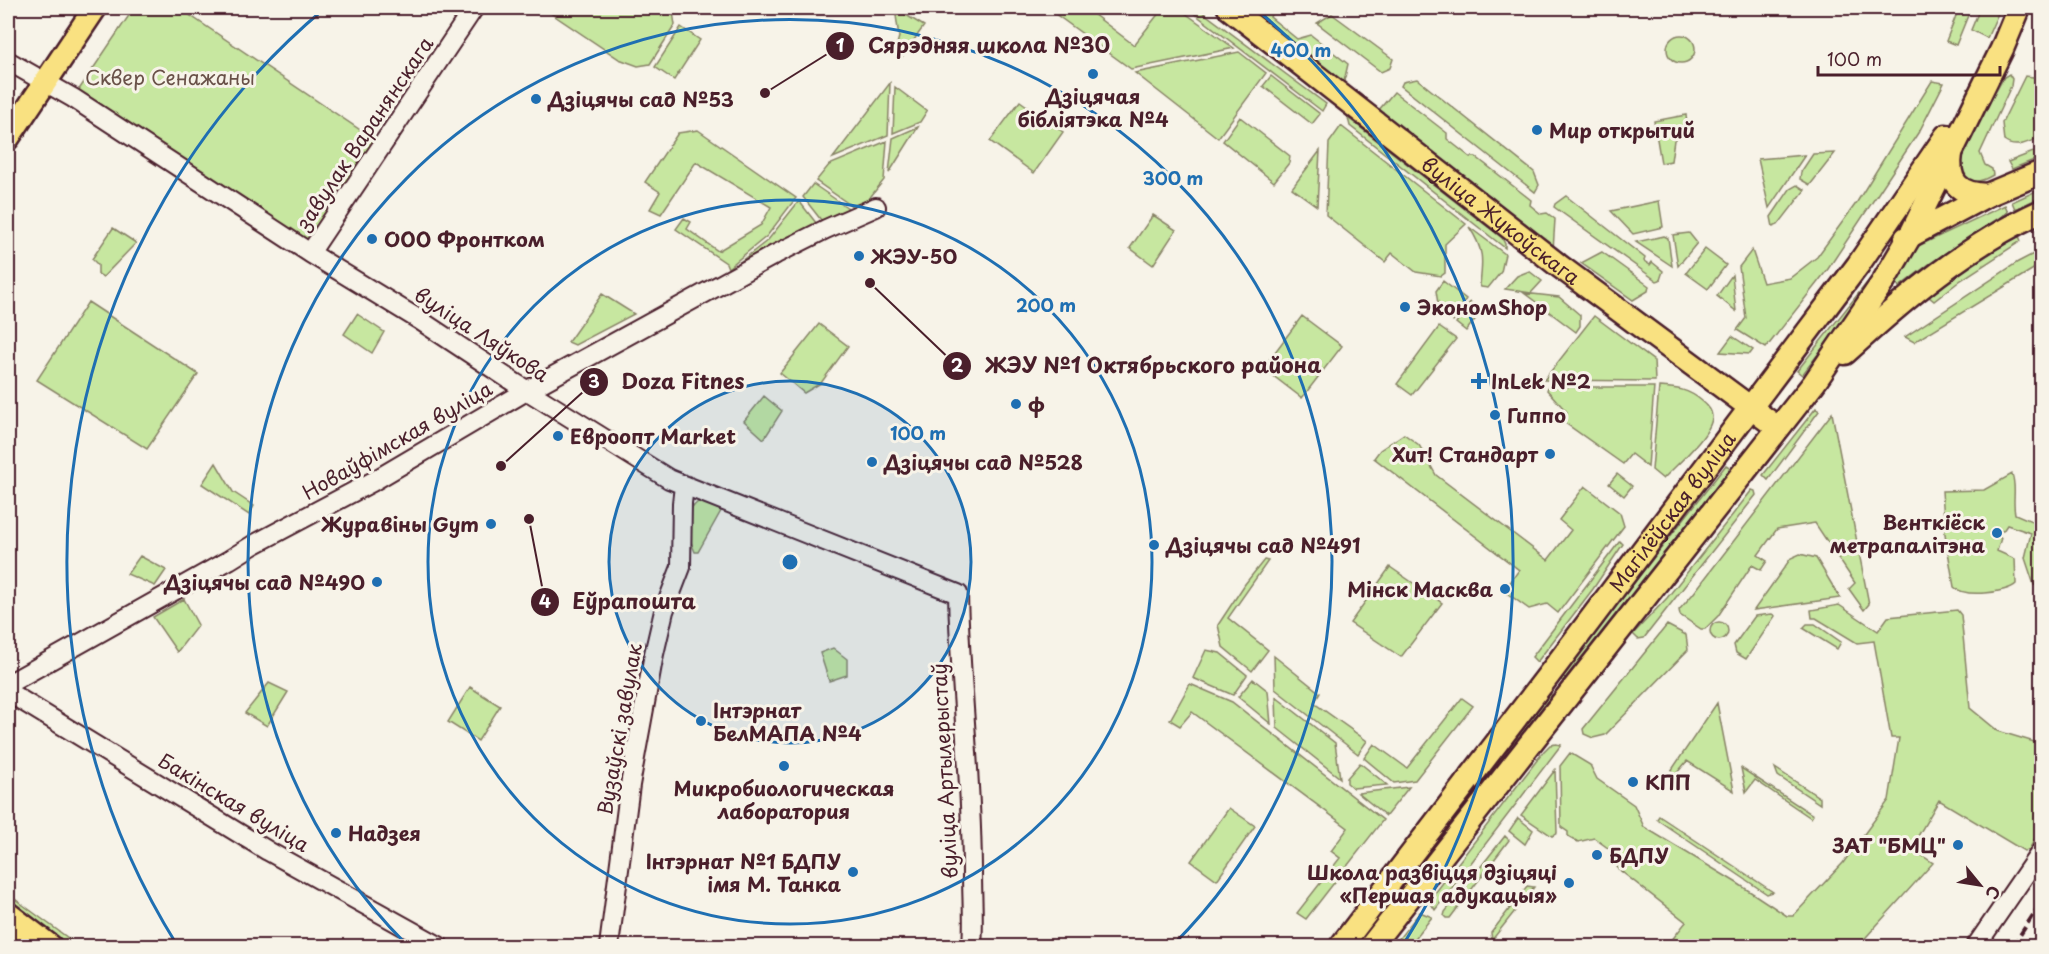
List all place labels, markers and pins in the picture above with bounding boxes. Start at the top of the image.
callout: Сярэдняя школа №30 [825,26,1123,65]
marker: Дзіцячая бібліятэка №4 [1086,67,1100,81]
place label: Дзіцячая бібліятэка №4 [1017,81,1169,134]
place label: Дзіцячы сад №53 [547,84,734,114]
marker: Дзіцячы сад №53 [529,92,543,106]
place label: Мир открытий [1549,115,1695,145]
marker: Мир открытий [1530,123,1544,137]
place label: ООО Фронтком [384,224,545,254]
marker: ООО Фронтком [365,232,379,246]
place label: ЖЭУ-50 [870,241,958,271]
marker: ЖЭУ-50 [852,249,866,263]
place label: ЭкономShop [1417,292,1547,322]
marker: ЭкономShop [1398,300,1412,314]
callout: ЖЭУ №1 Октябрьского района [942,346,1335,385]
callout: Doza Fitnes [579,363,757,402]
place label: InLek №2 [1491,366,1591,396]
marker: InLek №2 [1472,374,1486,388]
place label: ф [1028,389,1045,419]
marker: ф [1009,397,1023,411]
place label: Гиппо [1507,400,1566,430]
marker: Гиппо [1488,408,1502,422]
place label: Евроопт Market [570,421,736,451]
marker: Евроопт Market [551,429,565,443]
place label: Хит! Стандарт [1391,439,1539,469]
place label: Дзіцячы сад №528 [883,447,1083,477]
marker: Хит! Стандарт [1543,447,1557,461]
marker: Дзіцячы сад №528 [865,455,879,469]
place label: Венткіёск метрапалітэна [1830,507,1985,560]
place label: Журавіны Gym [321,509,479,539]
marker: Журавіны Gym [484,517,498,531]
marker: Венткіёск метрапалітэна [1990,526,2004,540]
place label: Дзіцячы сад №491 [1165,530,1360,560]
marker: Дзіцячы сад №491 [1147,538,1161,552]
centre of rings [780,552,800,572]
place label: Дзіцячы сад №490 [163,567,365,597]
place label: Мінск Масква [1347,574,1493,604]
marker: Дзіцячы сад №490 [370,575,384,589]
callout: Еўрапошта [530,582,708,621]
marker: Мінск Масква [1498,582,1512,596]
place label: Інтэрнат БелМАПА №4 [713,695,862,748]
marker: Інтэрнат БелМАПА №4 [694,714,708,728]
marker: Микробиологическая лаборатория [777,759,791,773]
place label: КПП [1645,767,1691,797]
place label: Микробиологическая лаборатория [674,773,894,826]
marker: КПП [1626,775,1640,789]
place label: Надзея [348,818,421,848]
marker: Надзея [329,826,343,840]
place label: ЗАТ "БМЦ" [1832,830,1946,860]
marker: ЗАТ "БМЦ" [1951,838,1965,852]
place label: БДПУ [1609,840,1669,870]
place label: Інтэрнат №1 БДПУ імя М. Танка [646,846,842,899]
marker: БДПУ [1590,848,1604,862]
place label: Школа развіцця дзіцяці «Першая адукацыя» [1307,857,1557,910]
marker: Інтэрнат №1 БДПУ імя М. Танка [846,865,860,879]
marker: Школа развіцця дзіцяці «Першая адукацыя» [1562,876,1576,890]

